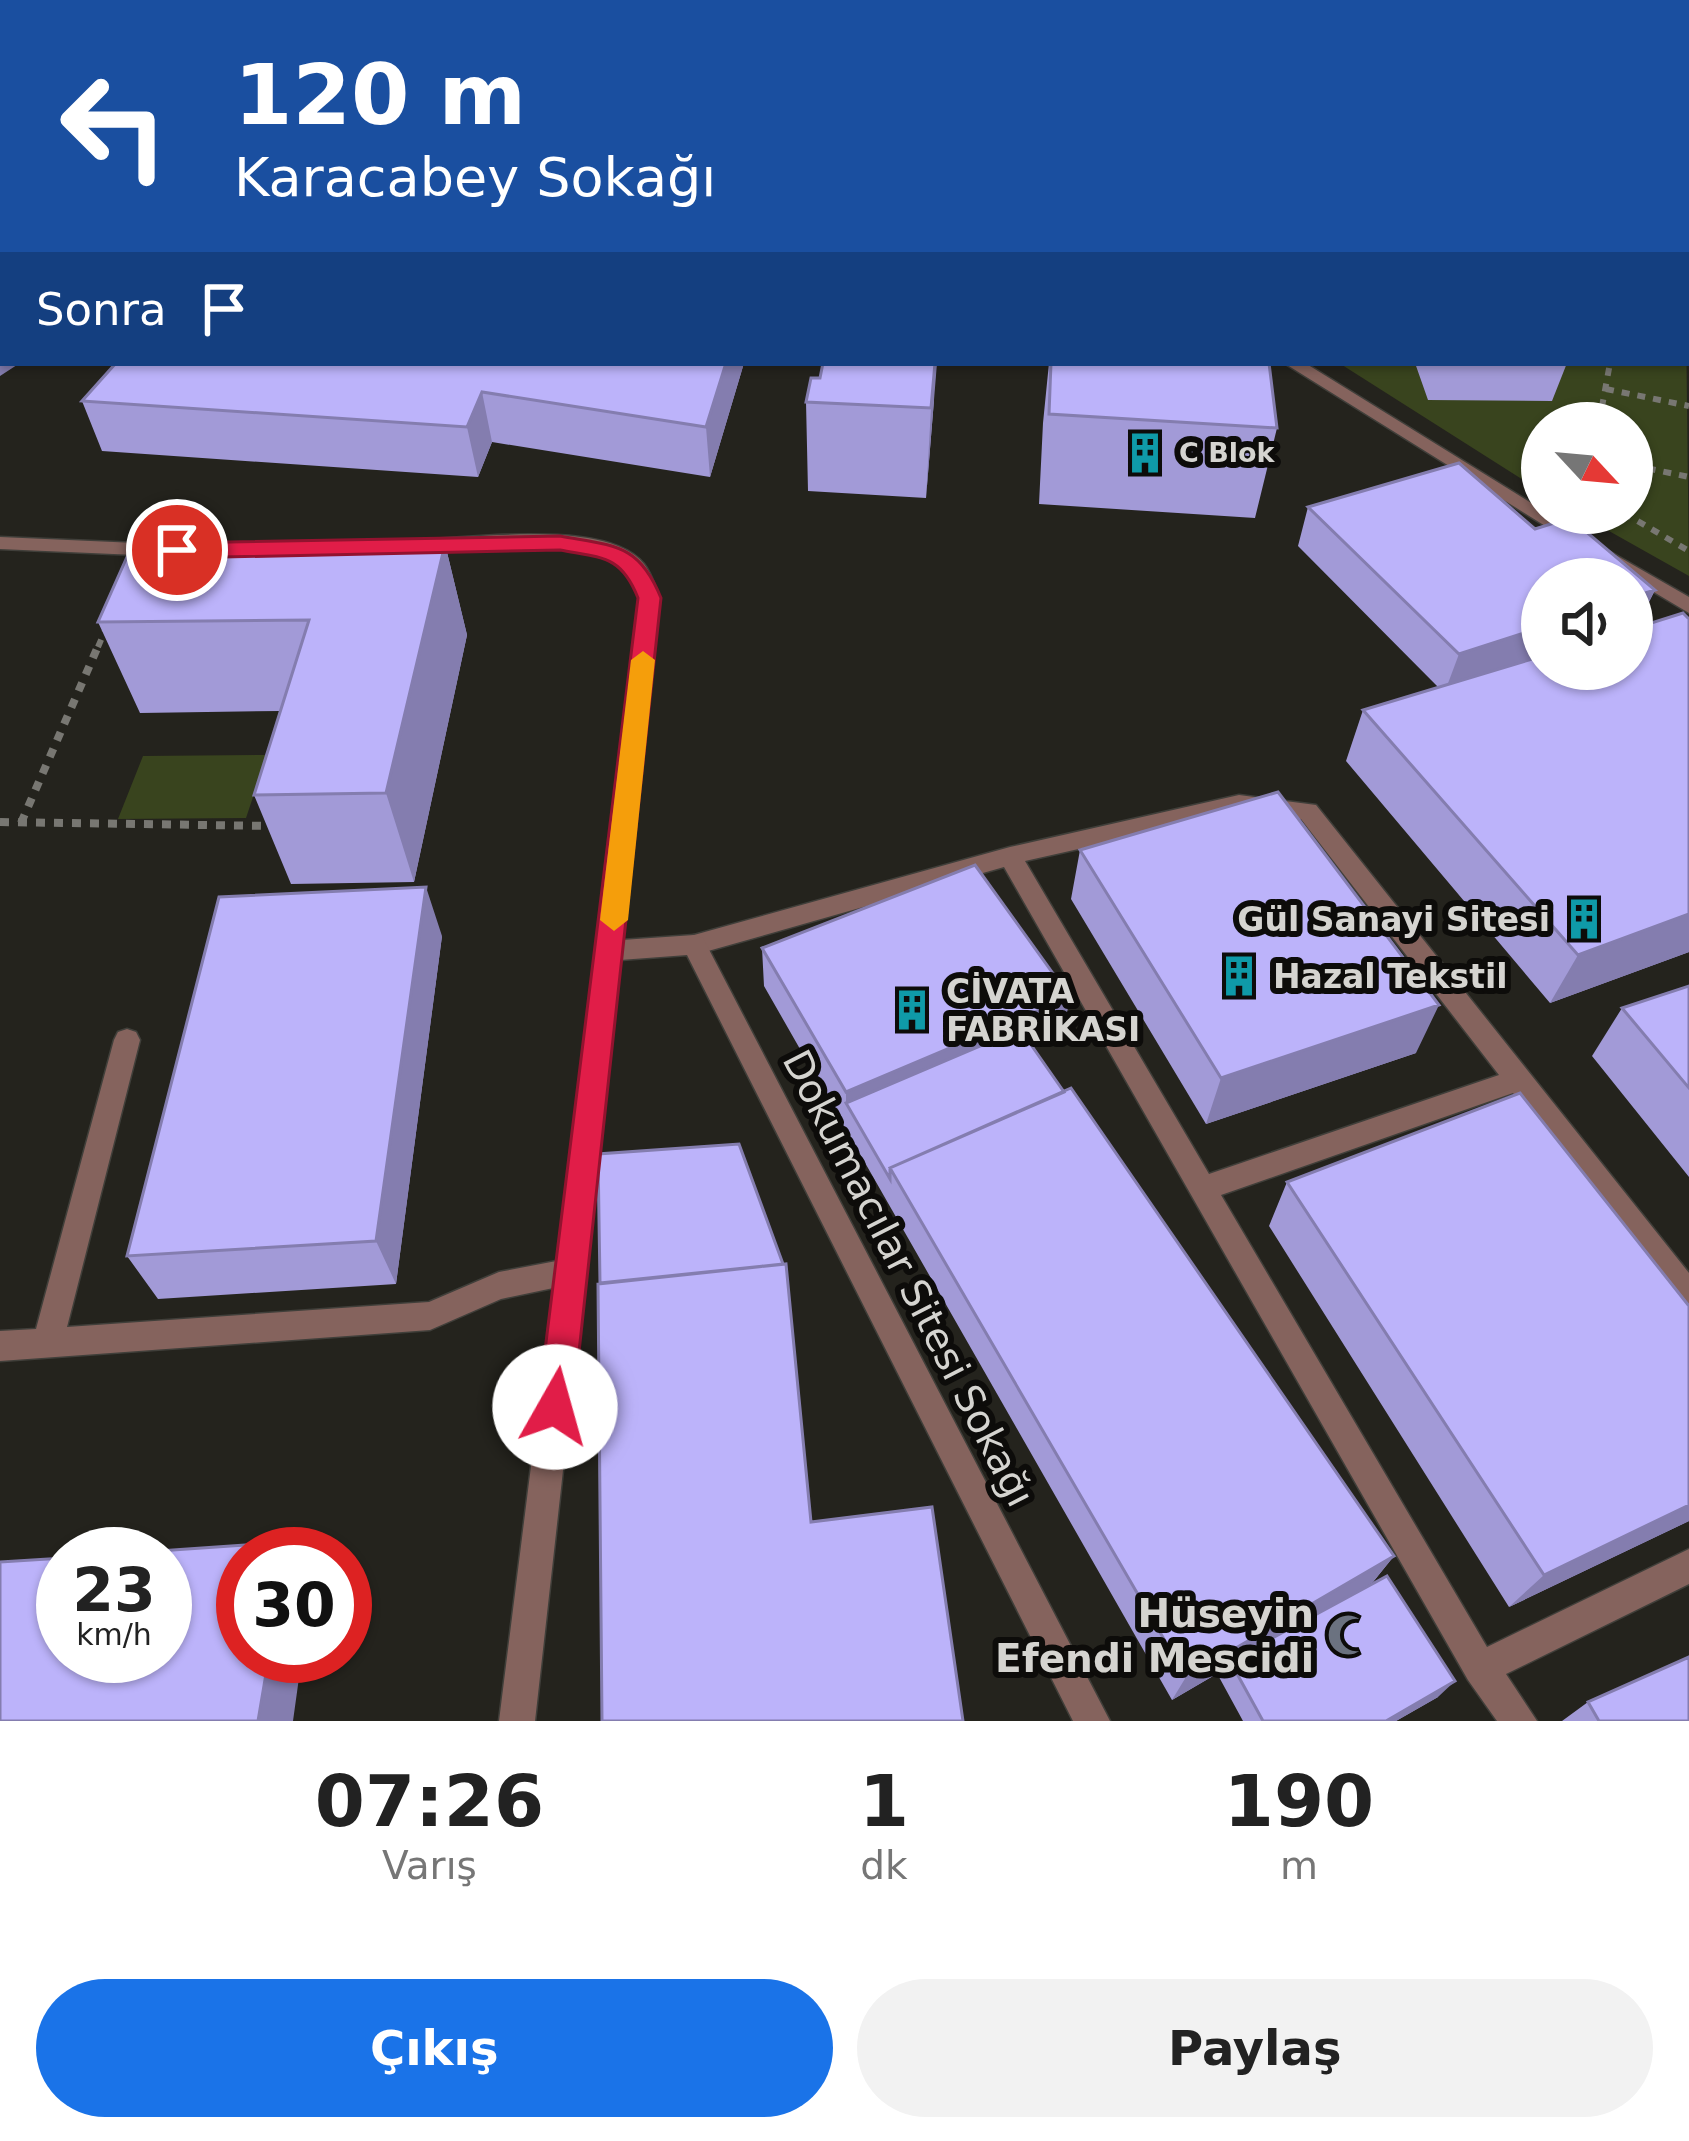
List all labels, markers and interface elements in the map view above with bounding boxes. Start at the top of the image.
text: 120 m [234,46,526,144]
icon: left [36,48,192,204]
text: Karacabey Sokağı [234,146,716,209]
icon: arrive [191,276,257,342]
text: Sonra [36,283,167,336]
north arrow [1521,402,1653,534]
map controls [1521,402,1653,690]
building icon: C Blok [1122,430,1168,476]
place label: C Blok [1179,437,1276,468]
pin [126,499,228,601]
icon: arrive [144,517,210,583]
button: sound [1521,558,1653,690]
building icon: Gül Sanayi Sitesi [1561,896,1607,942]
place label: Gül Sanayi Sitesi [1237,900,1550,939]
building icon: Hazal Tekstil [1216,953,1262,999]
place label: Hazal Tekstil [1273,957,1508,996]
place label: CİVATA FABRİKASI [946,971,1140,1049]
building icon: CİVATA FABRİKASI [889,987,935,1033]
street label: Dokumacılar Sitesi Sokağı [774,1043,1043,1514]
position arrow [492,1344,618,1470]
speed limit sign: 30 [216,1527,372,1683]
text: 23 [72,1555,156,1625]
place label: Hüseyin Efendi Mescidi [995,1591,1314,1681]
mosque icon: Hüseyin Efendi Mescidi [1325,1612,1371,1658]
text: km/h [76,1617,152,1652]
text: 07:26 [315,1759,544,1843]
text: 1 [859,1759,909,1843]
text: 190 [1224,1759,1374,1843]
text: Varış [382,1843,477,1888]
text: dk [860,1843,908,1888]
text: m [1280,1843,1318,1888]
button: Çıkış [36,1979,833,2117]
button: Paylaş [857,1979,1653,2117]

